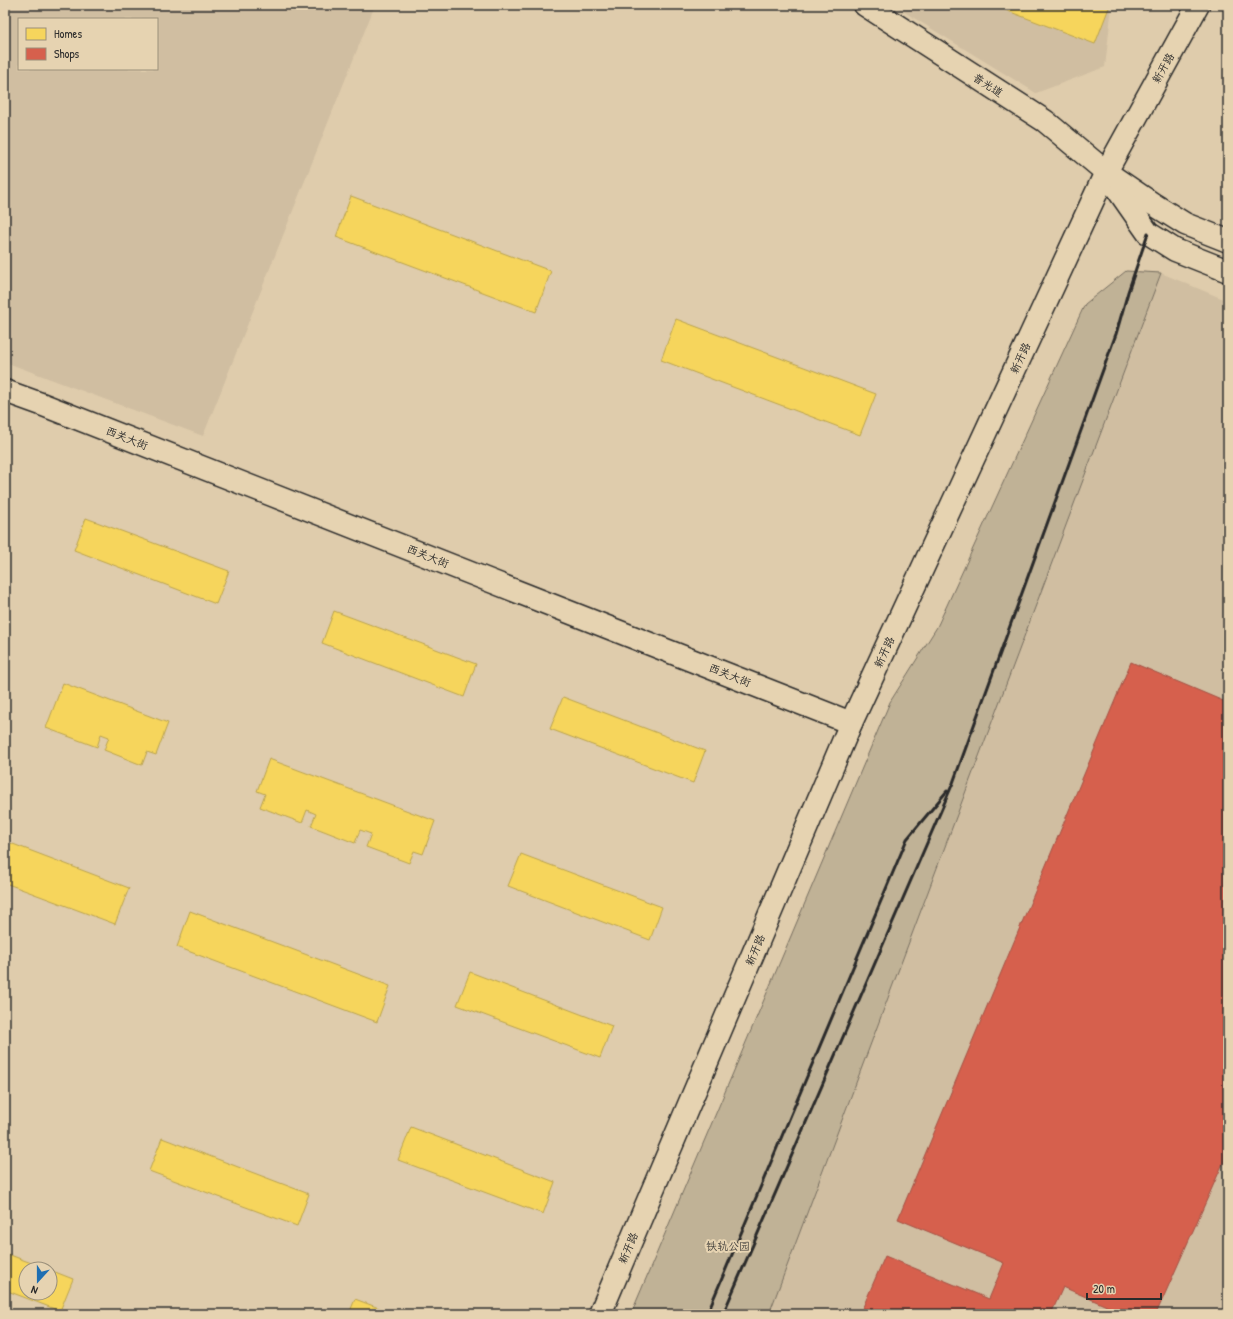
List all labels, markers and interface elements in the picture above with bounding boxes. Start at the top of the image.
legend [18,18,158,70]
text: Homes [54,25,82,42]
text: Shops [54,45,80,62]
street label: 新开路 [1149,50,1177,86]
street label: 普光道 [970,70,1006,100]
street label: 新开路 [1007,340,1033,376]
street label: 西关大街 [104,423,151,453]
street label: 西关大街 [405,541,452,571]
street label: 新开路 [871,634,897,670]
street label: 西关大街 [707,660,754,690]
street label: 新开路 [742,932,768,968]
street label: 新开路 [615,1230,641,1266]
park label: 铁轨公园 [706,1239,750,1253]
north arrow [18,1261,58,1301]
scale bar [1087,1275,1161,1301]
text: 20 m [1093,1280,1115,1297]
text: N [29,1283,40,1298]

